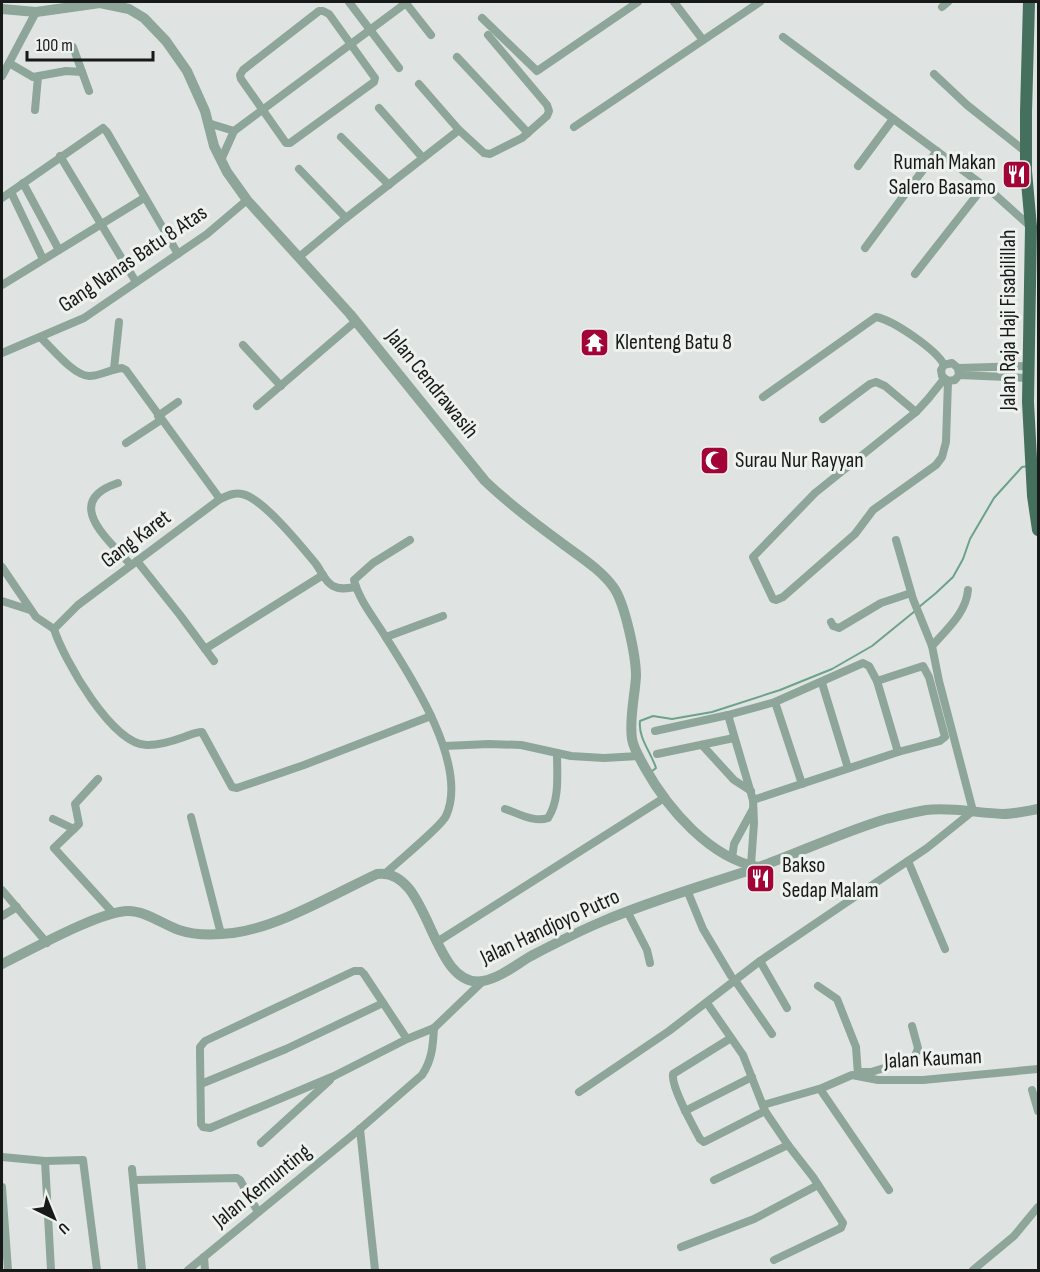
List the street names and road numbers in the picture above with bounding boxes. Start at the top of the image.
street label: Gang Nanas Batu 8 Atas [54,199,212,319]
street label: Jalan Raja Haji Fisabilillah [995,230,1022,411]
street label: Jalan Cendrawasih [379,323,484,444]
street label: Gang Karet [96,504,177,574]
street label: Jalan Handjoyo Putro [475,883,624,972]
street label: Jalan Kauman [882,1043,983,1075]
street label: Jalan Kemunting [207,1138,317,1234]

